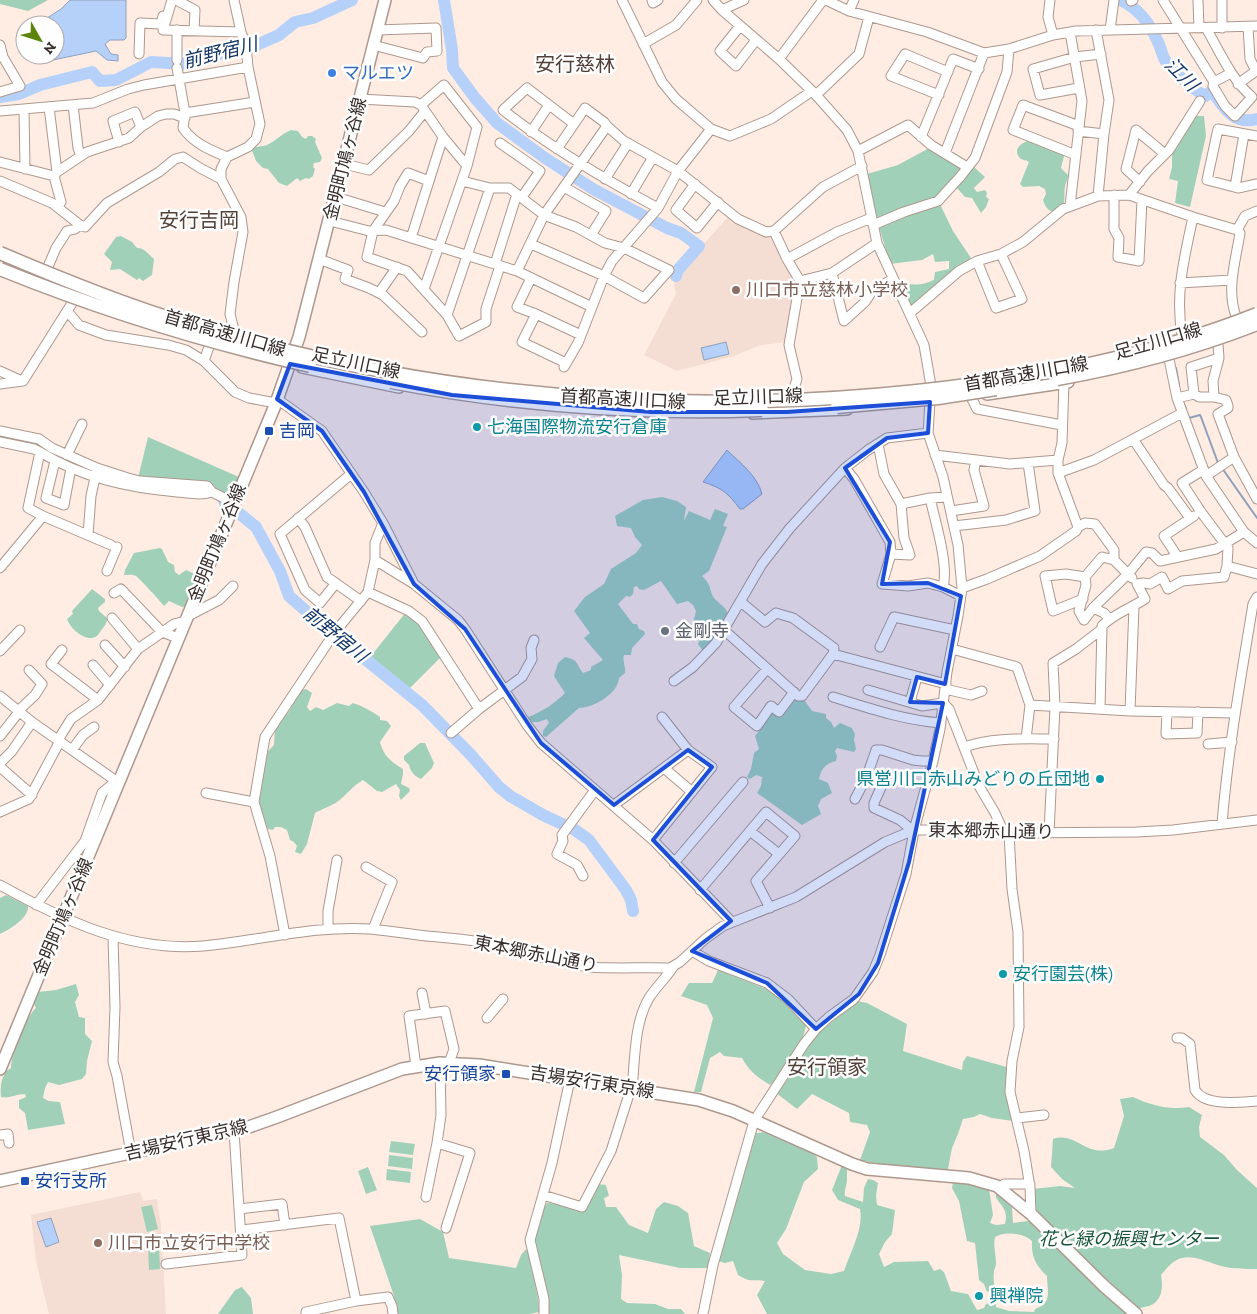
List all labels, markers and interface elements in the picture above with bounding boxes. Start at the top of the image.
north arrow [15,15,65,65]
water label: 前野宿川 [180,32,262,73]
text: N [40,38,60,58]
district label: 安行慈林 [535,52,615,76]
water label: 江川 [1160,53,1205,97]
place label: マルエツ [342,62,414,84]
marker: マルエツ [326,67,338,79]
street label: 金明町鳩ヶ谷線 [319,95,371,223]
district label: 安行吉岡 [159,208,239,232]
place label: 川口市立慈林小学校 [746,279,908,301]
marker: 川口市立慈林小学校 [730,284,742,296]
street label: 首都高速川口線 [161,305,289,361]
street label: 足立川口線 [1112,318,1204,364]
street label: 足立川口線 [310,343,402,383]
street label: 首都高速川口線 [962,352,1090,396]
street label: 足立川口線 [713,384,803,410]
street label: 首都高速川口線 [560,385,686,413]
place label: 七海国際物流安行倉庫 [487,416,667,438]
place label: 吉岡 [279,420,315,442]
marker: 七海国際物流安行倉庫 [471,421,483,433]
marker: 吉岡 [263,425,275,437]
street label: 金明町鳩ヶ谷線 [183,480,251,606]
water label: 前野宿川 [299,602,374,668]
place label: 金剛寺 [675,620,729,642]
marker: 金剛寺 [659,625,671,637]
place label: 県営川口赤山みどりの丘団地 [856,768,1090,790]
marker: 県営川口赤山みどりの丘団地 [1094,773,1106,785]
street label: 東本郷赤山通り [928,819,1054,843]
street label: 金明町鳩ヶ谷線 [28,855,98,979]
street label: 東本郷赤山通り [472,931,600,977]
place label: 安行園芸(株) [1013,963,1113,985]
marker: 安行園芸(株) [997,968,1009,980]
district label: 安行領家 [787,1055,867,1079]
street label: 吉場安行東京線 [528,1061,656,1103]
place label: 安行領家 [424,1063,496,1085]
marker: 安行領家 [500,1068,512,1080]
street label: 吉場安行東京線 [122,1115,250,1165]
place label: 安行支所 [35,1170,107,1192]
marker: 安行支所 [19,1175,31,1187]
park label: 花と緑の振興センター [1039,1228,1220,1250]
place label: 川口市立安行中学校 [108,1232,270,1254]
marker: 川口市立安行中学校 [92,1237,104,1249]
place label: 興禅院 [989,1285,1043,1307]
marker: 興禅院 [973,1290,985,1302]

